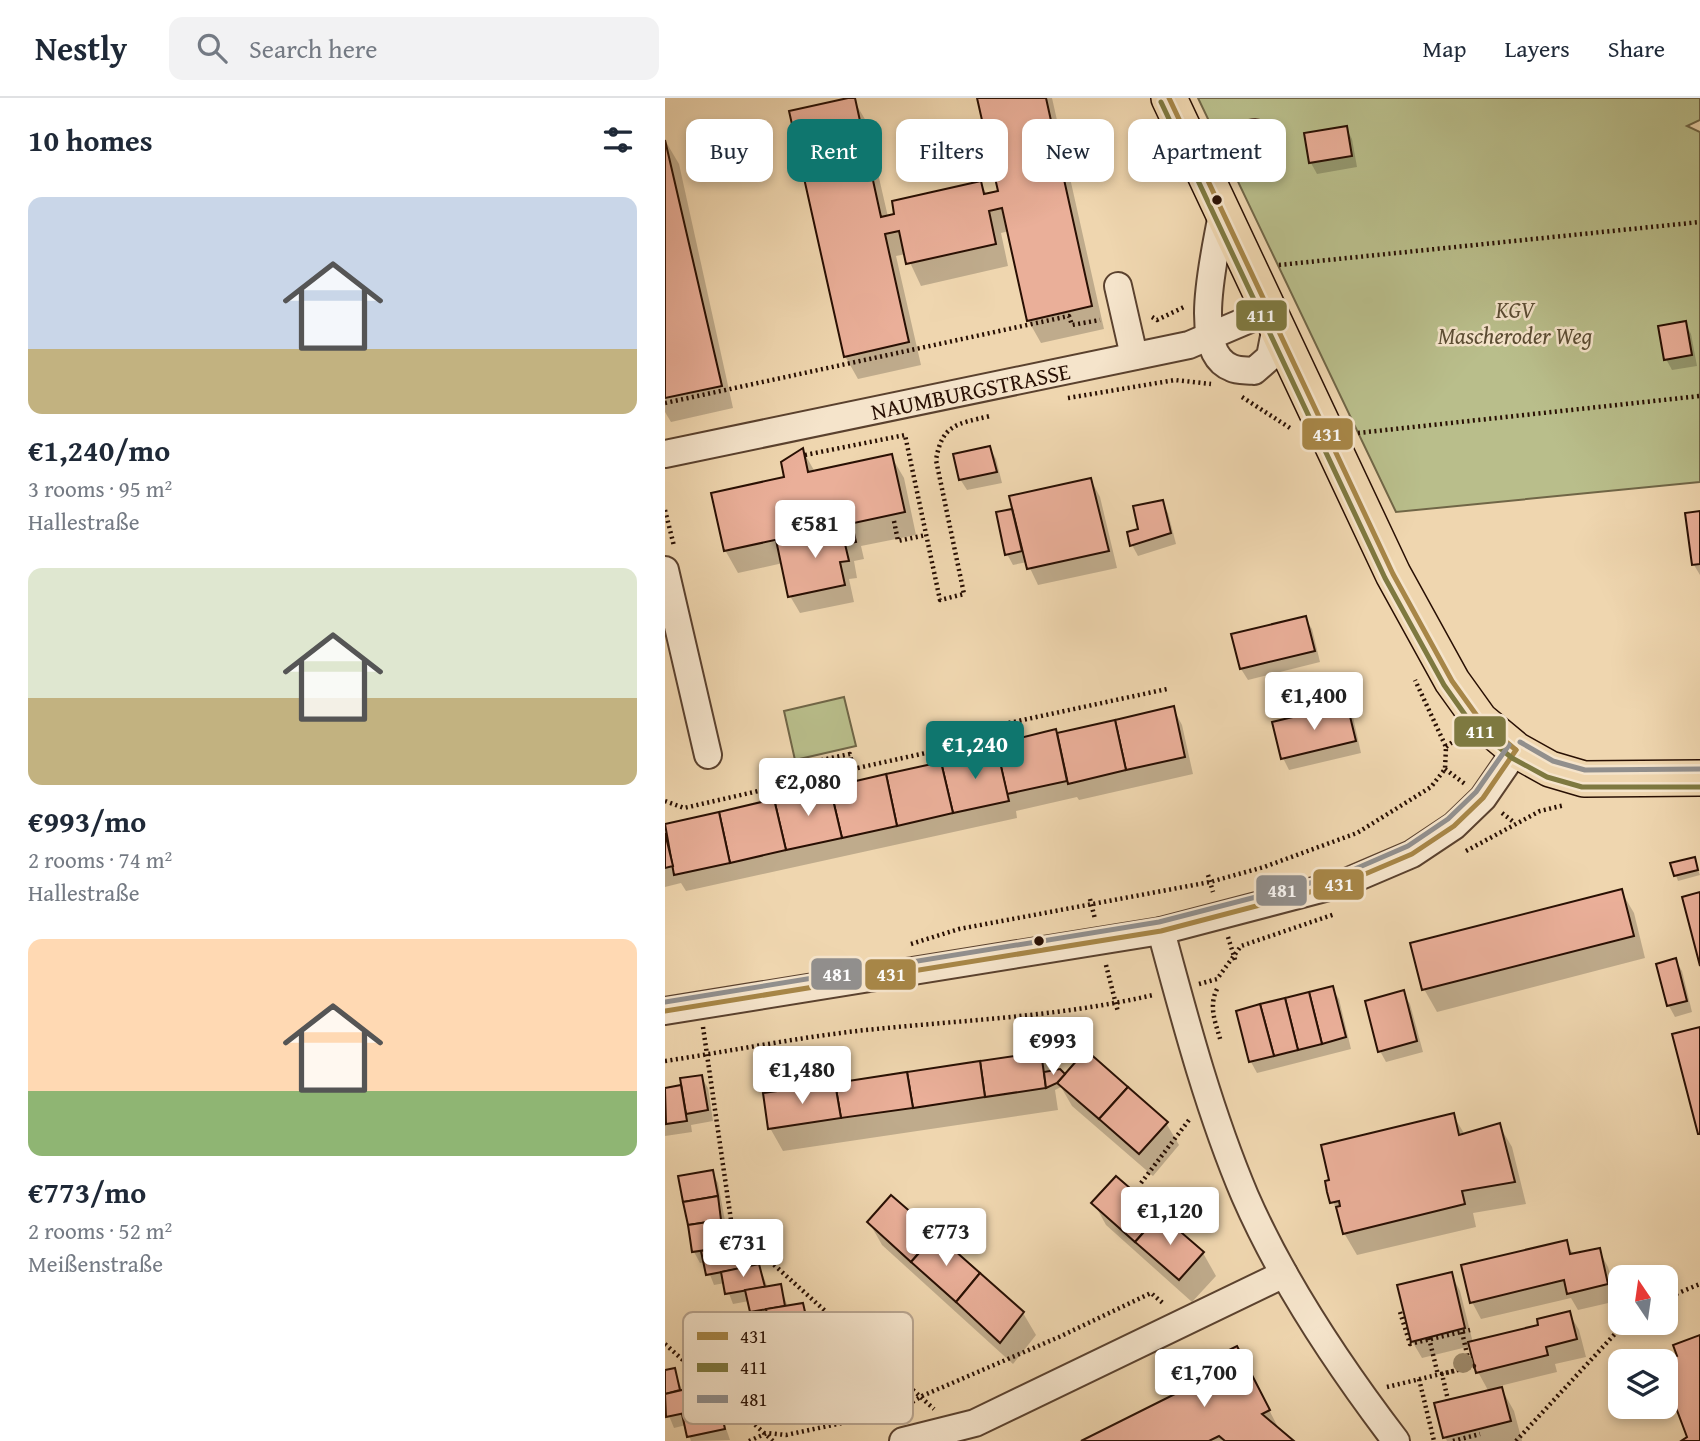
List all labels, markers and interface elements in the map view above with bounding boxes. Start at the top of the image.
search box [169,17,659,80]
text: Nestly [35,24,127,72]
icon: search [193,29,231,67]
text: Search here [249,29,377,68]
text: Map [1423,31,1466,66]
text: Layers [1504,31,1570,66]
text: Share [1608,31,1665,66]
text: 10 homes [28,118,153,162]
chip: Buy [686,119,773,182]
chip: Rent [787,119,882,182]
chip: Filters [896,119,1008,182]
chip: New [1022,119,1114,182]
chip: Apartment [1128,119,1286,182]
icon: filters [599,121,637,159]
unlabelled marker [1210,193,1224,207]
icon: home [270,243,396,369]
park label: KGV Mascheroder Weg [1438,293,1593,352]
line badge: 411 [1235,299,1288,332]
text: 411 [1246,301,1276,329]
street label: NAUMBURGSTRASSE [868,354,1073,427]
line badge: 431 [1301,417,1354,451]
text: 431 [1312,420,1342,448]
text: €1,240/mo [28,428,170,472]
text: 3 rooms · 95 m² [28,472,172,505]
pin: €581 [774,500,856,560]
text: Hallestraße [28,505,140,538]
text: €581 [791,506,839,539]
icon: home [270,614,396,740]
pin: €1,400 [1257,672,1371,732]
text: €1,400 [1281,678,1347,711]
line badge: 411 [1453,715,1507,748]
text: 411 [1465,717,1495,745]
pin: €1,240 [918,722,1032,781]
text: €1,240 [942,727,1008,760]
pin: €2,080 [751,758,865,818]
text: €2,080 [775,764,841,797]
text: €993/mo [28,799,146,843]
text: 2 rooms · 74 m² [28,843,172,876]
line badge: 431 [1312,868,1365,901]
text: 431 [1324,870,1354,898]
line badge: 481 [1255,874,1308,907]
text: Hallestraße [28,876,140,909]
text: 481 [1267,876,1297,904]
unlabelled marker [1032,934,1046,948]
line badge: 481 [810,957,863,991]
line badge: 431 [864,958,917,991]
text: 481 [822,960,852,988]
text: 431 [876,960,906,988]
icon: home [270,985,396,1111]
pin: €993 [1012,1018,1094,1077]
text: €993 [1029,1023,1077,1056]
pin: €1,480 [745,1046,859,1106]
text: €1,480 [769,1052,835,1085]
text: €773/mo [28,1170,146,1214]
pin: €1,120 [1113,1188,1227,1247]
text: €1,120 [1137,1193,1203,1226]
pin: €773 [905,1208,987,1268]
text: 2 rooms · 52 m² [28,1214,172,1247]
text: €773 [922,1214,970,1247]
pin: €731 [702,1220,784,1279]
text: €731 [719,1225,767,1258]
text: Meißenstraße [28,1247,163,1280]
north arrow [1608,1265,1678,1335]
map controls [1608,1265,1678,1419]
legend [683,1312,913,1424]
text: 431 [740,1322,767,1350]
button: layers [1608,1349,1678,1419]
pin: €1,700 [1147,1350,1261,1409]
text: 411 [740,1353,767,1381]
text: €1,700 [1171,1355,1237,1388]
text: 481 [740,1385,767,1413]

